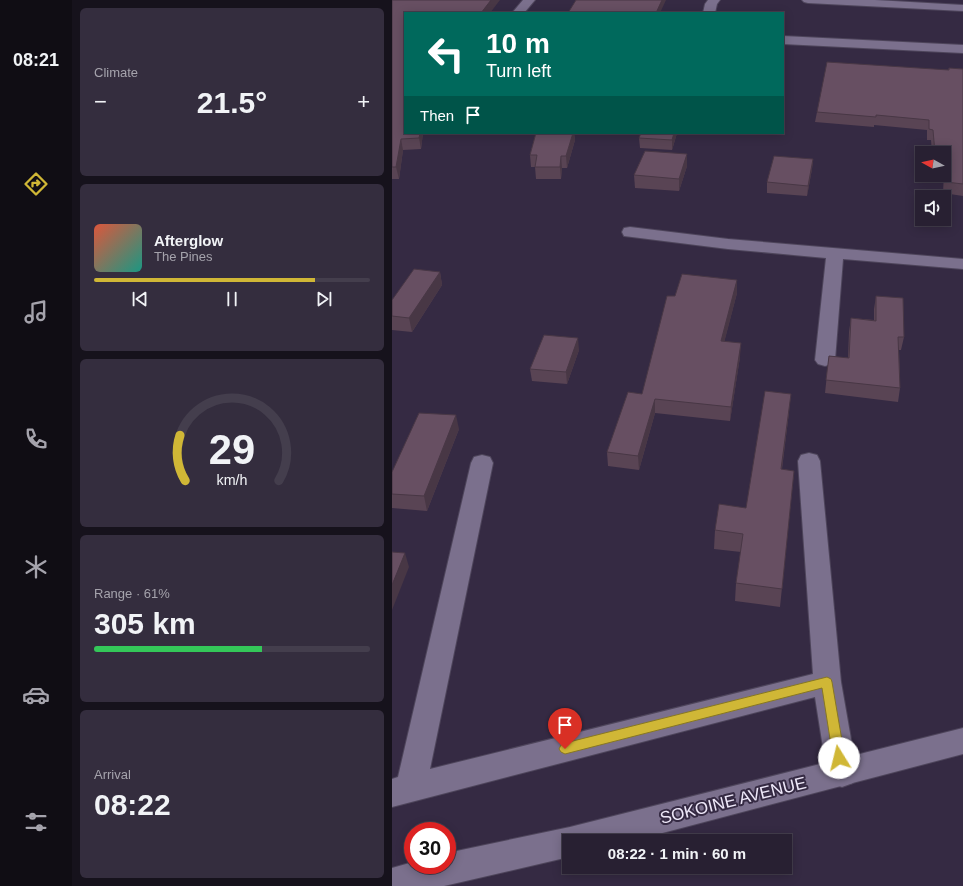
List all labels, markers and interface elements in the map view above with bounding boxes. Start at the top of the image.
icon: left [420,28,472,80]
text: 10 m [486,28,550,59]
text: 08:21 [13,50,59,70]
text: Turn left [486,61,551,81]
text: Climate [94,65,138,80]
text: 21.5° [197,86,267,119]
text: − [94,89,107,114]
text: + [357,89,370,114]
icon: arrive [462,104,484,126]
text: Then [420,107,454,124]
north arrow [915,146,951,182]
map controls [915,146,951,226]
icon: directions [22,170,50,198]
button: sound [915,190,951,226]
text: Afterglow [154,232,223,249]
text: The Pines [154,249,213,264]
icon: previous [129,288,151,310]
icon: pause [221,288,243,310]
icon: next [313,288,335,310]
icon: music [22,298,50,326]
icon: phone [22,425,50,453]
text: 29 [209,426,255,473]
text: km/h [217,472,248,488]
icon: climate [22,553,50,581]
text: Range · 61% [94,586,170,601]
text: 305 km [94,607,196,640]
icon: car [22,681,50,709]
pin [548,708,582,749]
icon: arrive [554,714,576,736]
position arrow [818,737,860,779]
text: Arrival [94,767,131,782]
street label: SOKOINE AVENUE [658,773,808,828]
text: 08:22 [94,788,171,821]
icon: filters [22,808,50,836]
speed limit sign: 30 [404,822,456,874]
text: 08:22 · 1 min · 60 m [608,845,746,862]

